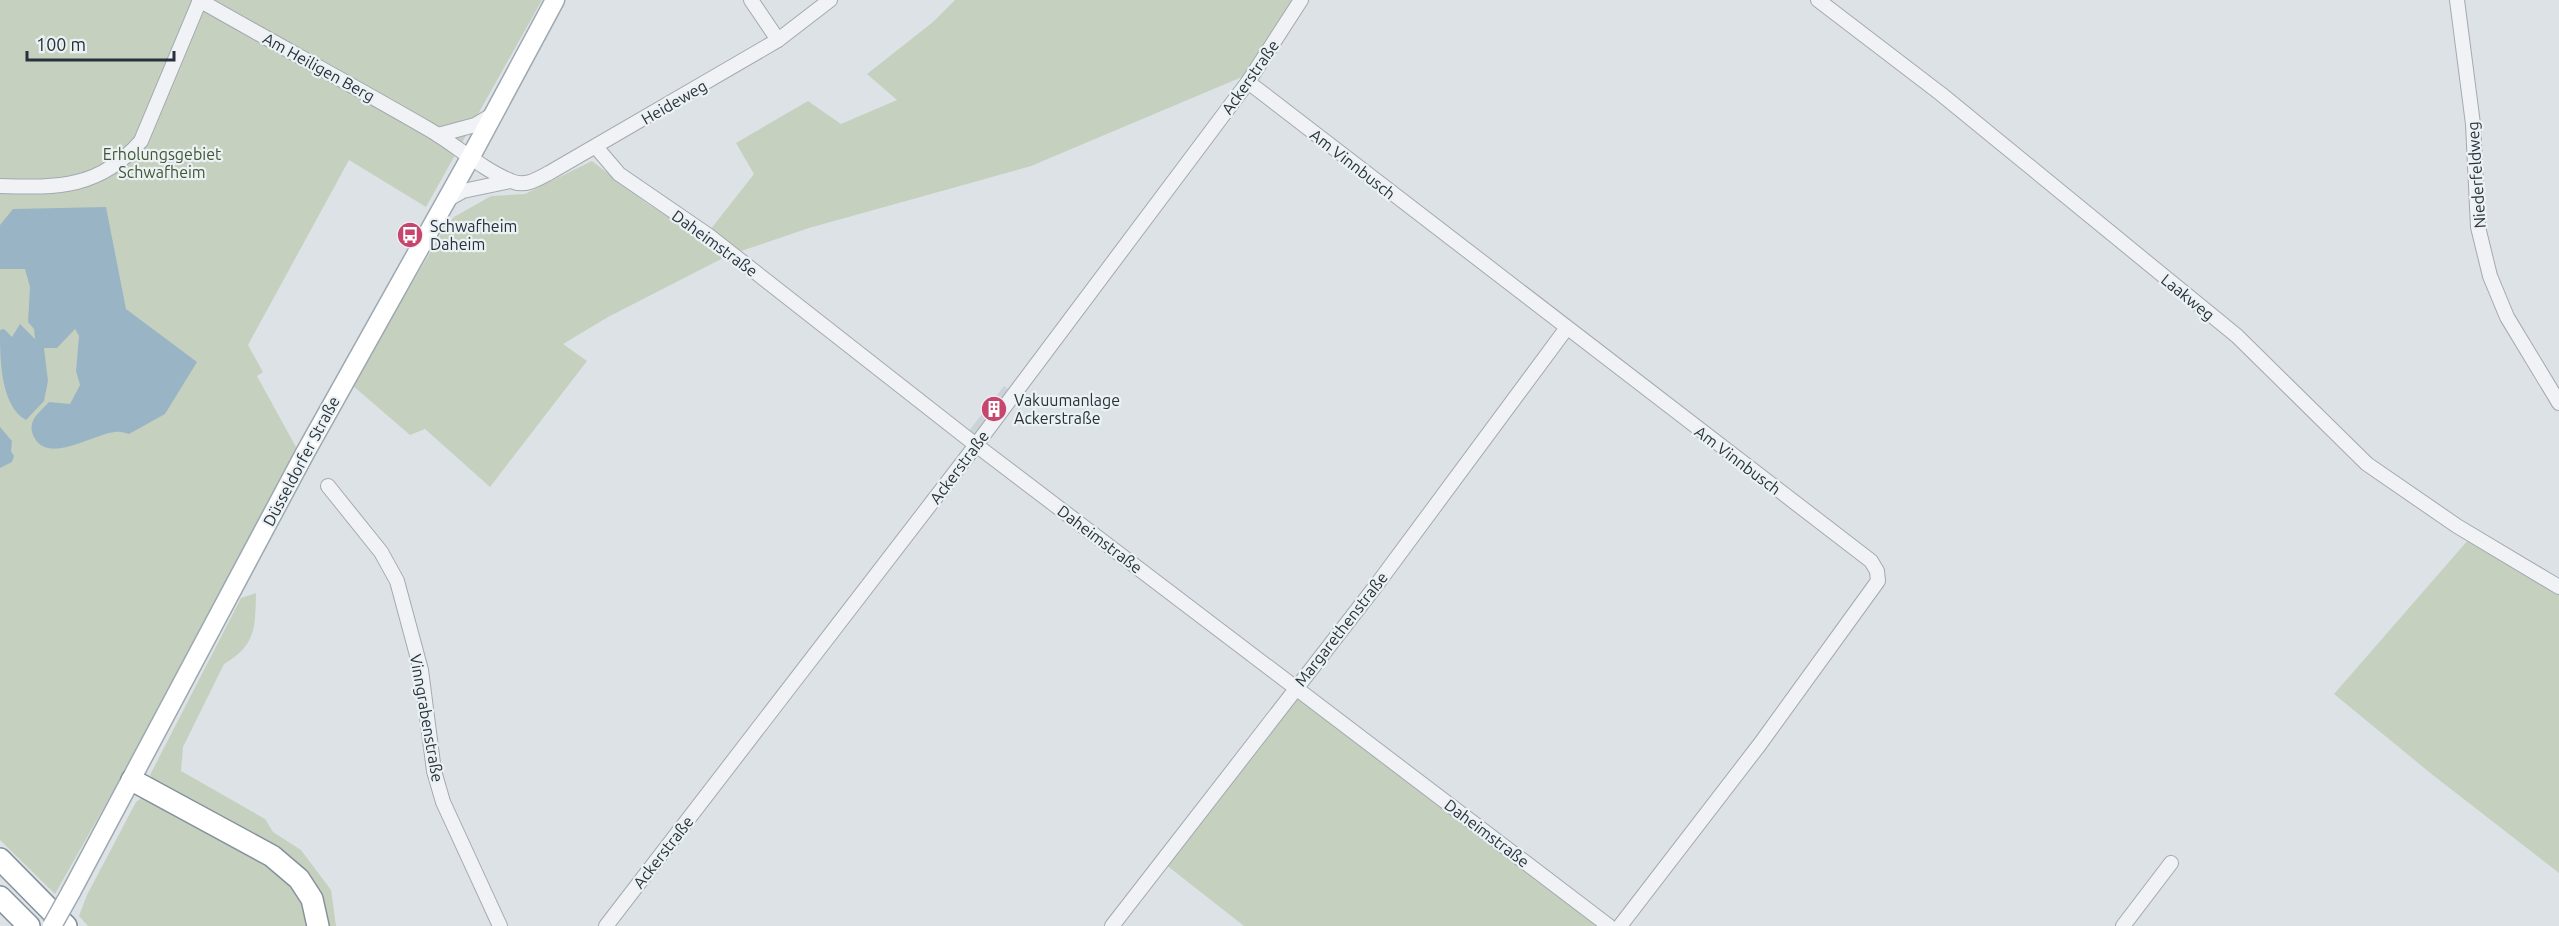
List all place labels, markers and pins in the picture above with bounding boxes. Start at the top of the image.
place label: Schwafheim Daheim [430,217,517,253]
bus stop icon: Schwafheim Daheim [395,220,425,250]
place label: Vakuumanlage Ackerstraße [1014,391,1120,427]
building icon: Vakuumanlage Ackerstraße [979,394,1009,424]

